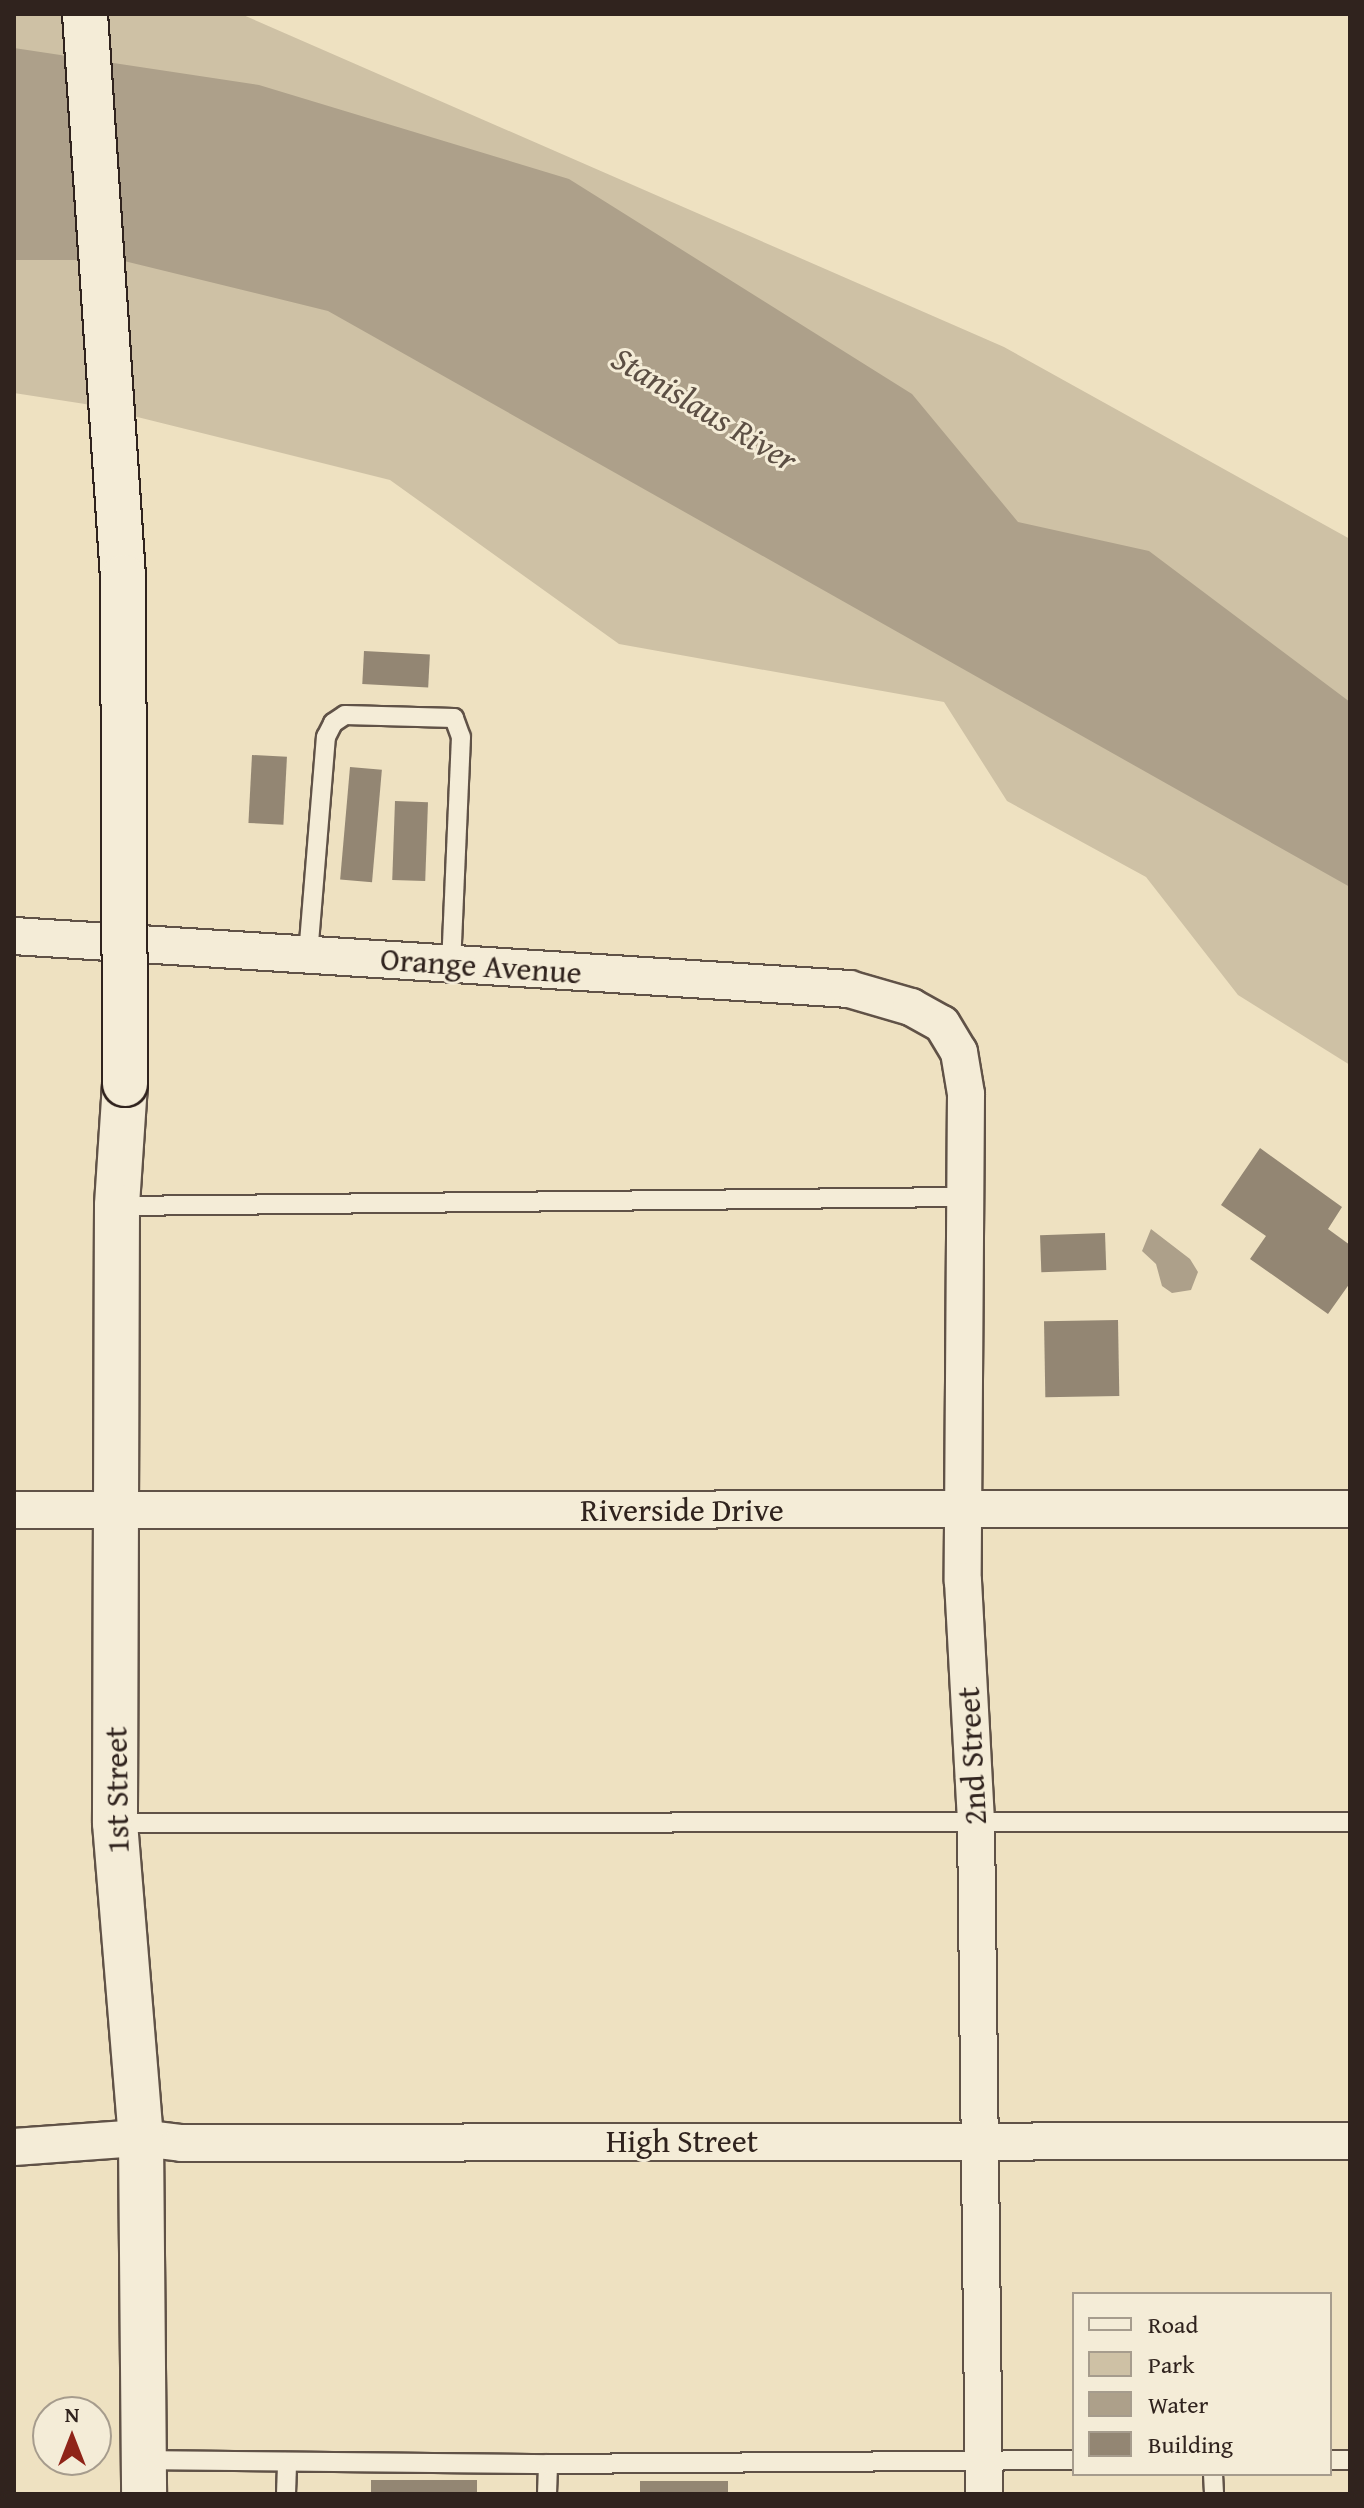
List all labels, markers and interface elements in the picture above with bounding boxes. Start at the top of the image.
water label: Stanislaus River [605,337,805,479]
street label: Orange Avenue [379,940,583,992]
street label: Riverside Drive [580,1491,784,1529]
street label: 2nd Street [949,1686,995,1826]
street label: 1st Street [97,1726,137,1854]
street label: High Street [606,2122,758,2160]
legend [1072,2292,1332,2476]
text: Road [1148,2307,1198,2342]
text: Park [1148,2347,1194,2382]
text: Water [1148,2387,1208,2422]
north arrow [32,2396,112,2476]
text: N [65,2398,79,2430]
text: Building [1148,2427,1233,2462]

